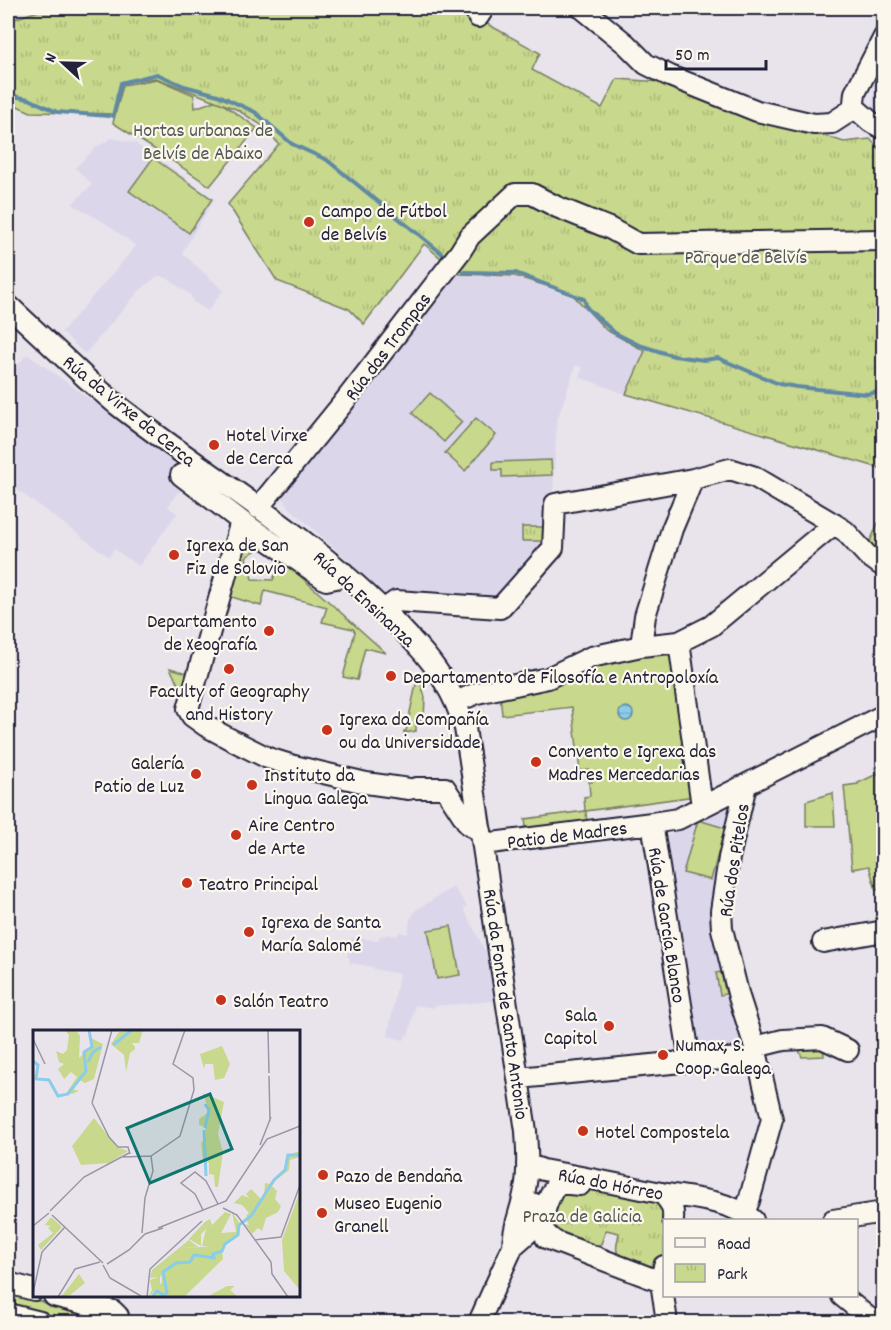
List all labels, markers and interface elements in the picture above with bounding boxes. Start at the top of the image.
north arrow [33,33,93,93]
scale bar [666,33,766,71]
text: 50 m [675,44,710,69]
text: N [39,50,64,66]
park label: Hortas urbanas de Belvís de Abaixo [133,118,273,169]
place label: Campo de Fútbol de Belvís [321,199,447,250]
marker: Campo de Fútbol de Belvís [302,215,316,229]
park label: Parque de Belvís [684,245,808,273]
street label: Rúa das Trompas [339,288,439,408]
street label: Rúa da Virxe da Cerca [56,350,201,475]
place label: Hotel Virxe de Cerca [226,423,308,474]
marker: Hotel Virxe de Cerca [207,438,221,452]
place label: Igrexa de San Fiz de Solovio [186,533,289,584]
street label: Rúa da Ensinanza [306,545,421,655]
marker: Igrexa de San Fiz de Solovio [167,548,181,562]
place label: Departamento de Xeografía [147,609,258,660]
marker: Departamento de Xeografía [262,624,276,638]
marker: Faculty of Geography and History [222,662,236,676]
place label: Departamento de Filosofía e Antropoloxía [403,665,719,693]
marker: Departamento de Filosofía e Antropoloxía [384,669,398,683]
place label: Faculty of Geography and History [149,679,310,730]
place label: Igrexa da Compañía ou da Universidade [339,707,489,758]
marker: Igrexa da Compañía ou da Universidade [320,723,334,737]
place label: Convento e Igrexa das Madres Mercedarias [548,739,716,790]
place label: Galería Patio de Luz [94,751,185,802]
marker: Convento e Igrexa das Madres Mercedarias [529,755,543,769]
place label: Instituto da Lingua Galega [264,763,368,814]
marker: Galería Patio de Luz [189,767,203,781]
marker: Instituto da Lingua Galega [245,778,259,792]
street label: Rúa dos Pitelos [713,802,759,919]
place label: Aire Centro de Arte [248,813,335,864]
street label: Patio de Madres [506,816,629,858]
marker: Aire Centro de Arte [229,828,243,842]
street label: Rúa de García Blanco [639,846,691,1006]
place label: Teatro Principal [199,872,318,900]
marker: Teatro Principal [180,876,194,890]
street label: Rúa da Fonte de Santo Antonio [474,887,534,1122]
place label: Igrexa de Santa María Salomé [261,910,381,961]
marker: Igrexa de Santa María Salomé [242,925,256,939]
place label: Salón Teatro [233,989,329,1017]
marker: Salón Teatro [214,993,228,1007]
place label: Sala Capitol [544,1003,598,1054]
marker: Sala Capitol [602,1019,616,1033]
inset map [33,1030,300,1297]
place label: Numax, S. Coop. Galega [675,1033,772,1084]
marker: Numax, S. Coop. Galega [656,1048,670,1062]
place label: Hotel Compostela [595,1120,730,1148]
marker: Hotel Compostela [576,1124,590,1138]
street label: Rúa do Hórreo [555,1162,666,1210]
place label: Pazo de Bendaña [335,1164,463,1192]
marker: Pazo de Bendaña [316,1168,330,1182]
place label: Museo Eugenio Granell [334,1191,442,1242]
park label: Praza de Galicia [522,1204,642,1232]
marker: Museo Eugenio Granell [315,1206,329,1220]
legend [663,1219,858,1297]
text: Road [717,1233,751,1258]
text: Park [717,1263,748,1288]

